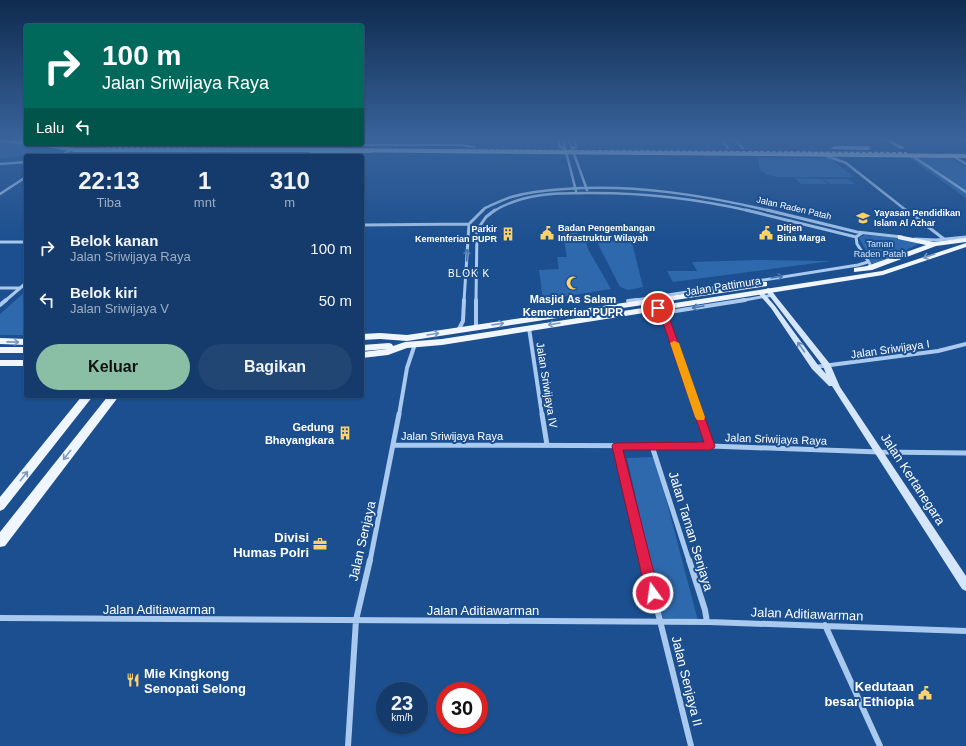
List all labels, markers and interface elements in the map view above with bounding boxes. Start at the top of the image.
icon: right [36,40,88,92]
text: 100 m [102,40,181,71]
text: Jalan Sriwijaya Raya [102,73,269,93]
icon: left [72,116,94,138]
text: Lalu [36,119,64,136]
text: 22:13 [78,167,140,194]
text: 1 [198,167,211,194]
text: 310 [270,167,310,194]
text: Tiba [97,195,121,210]
text: mnt [194,195,216,210]
text: m [284,195,295,210]
street label: Jalan Raden Patah [756,195,832,221]
place label: Yayasan Pendidikan Islam Al Azhar [874,208,961,228]
school or university icon: Yayasan Pendidikan Islam Al Azhar [855,210,871,226]
place label: Badan Pengembangan Infrastruktur Wilayah [558,223,655,243]
place label: Ditjen Bina Marga [777,223,827,243]
place label: Parkir Kementerian PUPR [415,224,497,244]
public building icon: Badan Pengembangan Infrastruktur Wilayah [539,225,555,241]
public building icon: Ditjen Bina Marga [758,225,774,241]
building icon: Parkir Kementerian PUPR [500,226,516,242]
text: Belok kanan [70,232,158,249]
icon: right [36,237,58,259]
park label: Taman Raden Patah [854,239,906,259]
text: 100 m [310,240,352,257]
text: Jalan Sriwijaya Raya [70,249,191,264]
one-way arrow [463,249,470,262]
one-way arrow [923,253,935,261]
district label: BLOK K [448,268,490,279]
one-way arrow [770,273,783,281]
street label: Jalan Pattimura [684,274,763,298]
mosque icon: Masjid As Salam Kementerian PUPR [565,275,581,291]
text: Belok kiri [70,284,138,301]
icon: left [36,289,58,311]
pin [641,291,675,325]
text: 50 m [319,292,352,309]
place label: Masjid As Salam Kementerian PUPR [523,293,623,318]
icon: arrive [647,297,669,319]
text: Jalan Sriwijaya V [70,301,169,316]
one-way arrow [692,303,705,311]
one-way arrow [491,320,504,327]
one-way arrow [547,320,560,328]
one-way arrow [426,330,439,338]
one-way arrow [6,338,19,345]
street label: Jalan Sriwijaya I [850,338,930,360]
street label: Jalan Sriwijaya IV [534,341,560,429]
one-way arrow [797,342,805,353]
button: Keluar [36,344,190,390]
button: Bagikan [198,344,352,390]
place label: Gedung Bhayangkara [265,421,335,446]
building icon: Gedung Bhayangkara [337,425,353,441]
street label: Jalan Sriwijaya Raya [401,430,504,442]
street label: Jalan Kertanegara [878,430,949,528]
street label: Jalan Sriwijaya Raya [725,431,828,447]
one-way arrow [63,450,72,461]
street label: Jalan Taman Senjaya [666,469,717,593]
one-way arrow [20,470,29,481]
street label: Jalan Senjaya [346,499,379,582]
place label: Divisi Humas Polri [233,530,309,560]
office icon: Divisi Humas Polri [312,536,328,552]
position arrow [632,572,674,614]
street label: Jalan Aditiawarman [103,602,215,617]
street label: Jalan Aditiawarman [427,603,539,618]
street label: Jalan Aditiawarman [750,605,864,623]
street label: Jalan Senjaya II [669,634,705,728]
place label: Mie Kingkong Senopati Selong [144,666,246,696]
restaurant icon: Mie Kingkong Senopati Selong [125,672,141,688]
place label: Kedutaan besar Ethiopia [824,679,915,709]
speed limit sign: 30 [436,682,488,734]
public building icon: Kedutaan besar Ethiopia [917,685,933,701]
text: 23 [391,692,413,714]
text: km/h [391,712,413,723]

